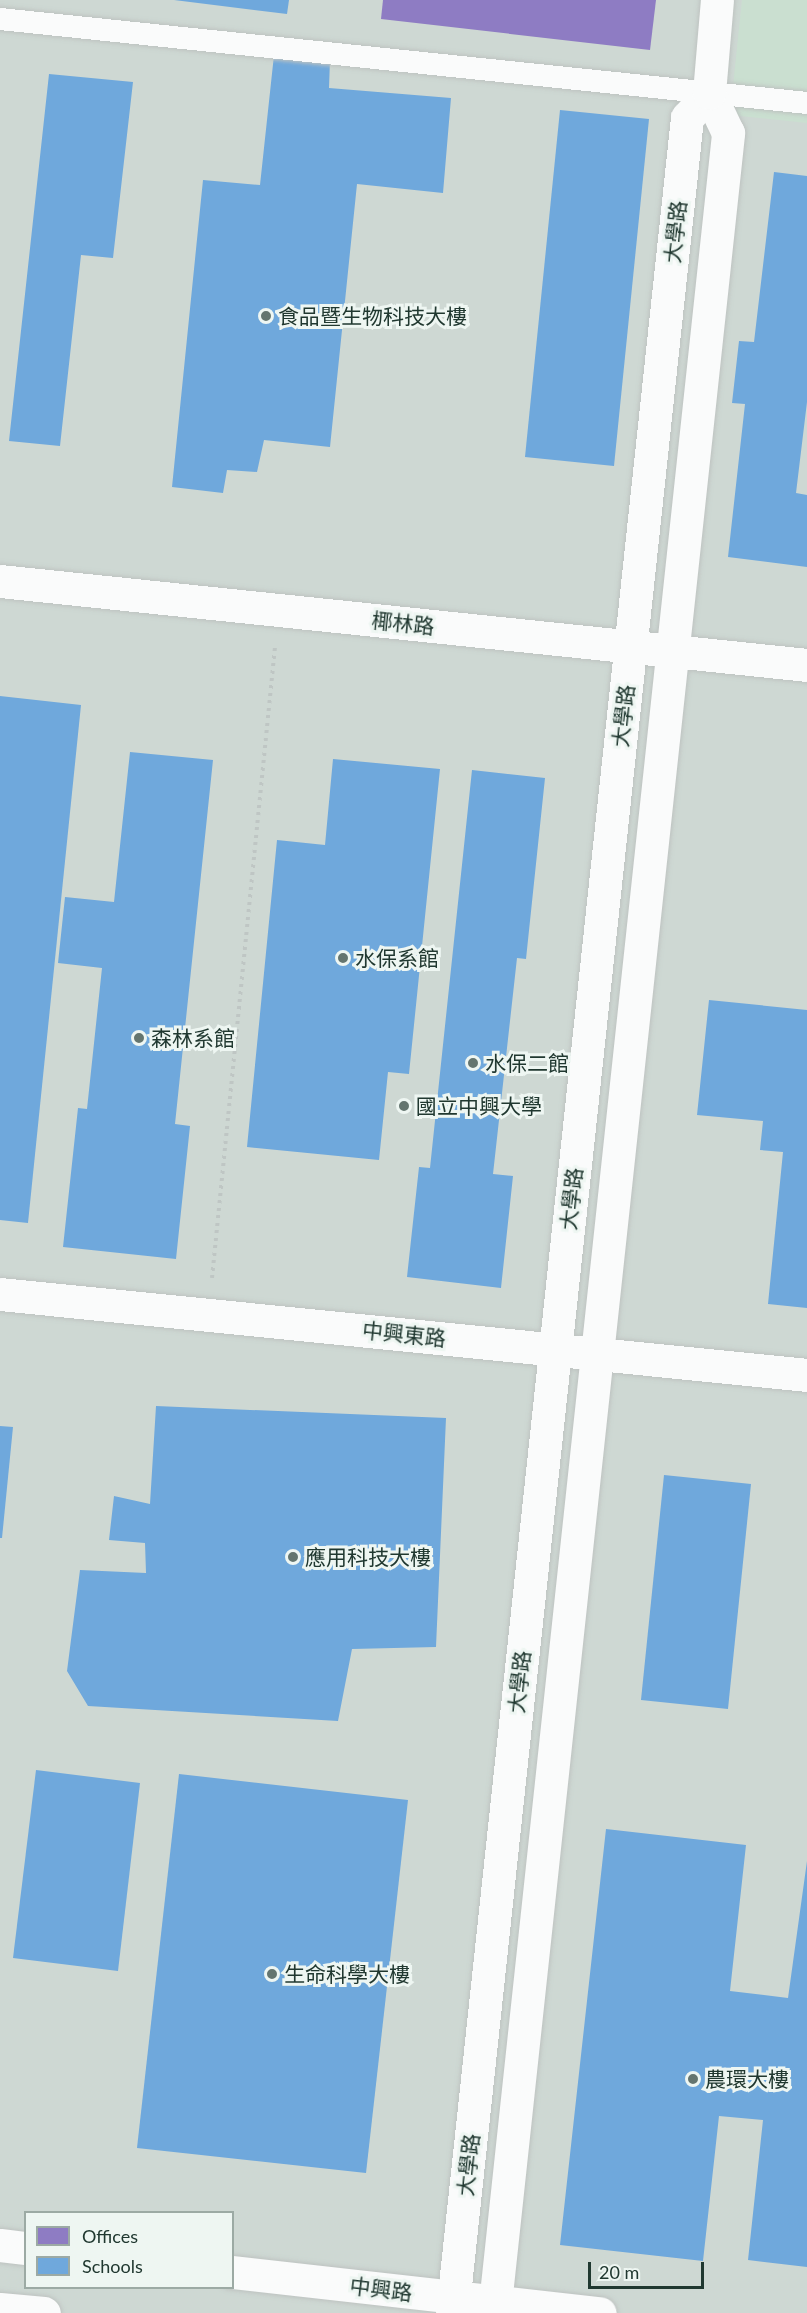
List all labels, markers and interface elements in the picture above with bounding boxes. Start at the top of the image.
street label: 大學路 [659,199,691,265]
place label: 食品暨生物科技大樓 [278,303,467,329]
marker: 食品暨生物科技大樓 [259,309,273,323]
street label: 椰林路 [370,607,436,639]
street label: 大學路 [607,683,639,749]
place label: 水保系館 [355,945,439,971]
marker: 水保系館 [336,951,350,965]
place label: 森林系館 [151,1025,235,1051]
marker: 森林系館 [132,1031,146,1045]
place label: 水保二館 [485,1050,569,1076]
marker: 水保二館 [466,1056,480,1070]
place label: 國立中興大學 [416,1093,542,1119]
marker: 國立中興大學 [397,1099,411,1113]
street label: 大學路 [555,1166,587,1232]
street label: 中興東路 [361,1317,447,1351]
place label: 應用科技大樓 [305,1544,431,1570]
marker: 應用科技大樓 [286,1550,300,1564]
street label: 大學路 [503,1649,535,1715]
place label: 生命科學大樓 [284,1961,410,1987]
marker: 生命科學大樓 [265,1967,279,1981]
place label: 農環大樓 [705,2066,789,2092]
marker: 農環大樓 [686,2072,700,2086]
street label: 大學路 [452,2132,484,2198]
legend [24,2211,234,2289]
text: Offices [82,2225,138,2247]
scale bar [591,2250,706,2288]
text: Schools [82,2255,143,2277]
text: 20 m [599,2261,639,2283]
street label: 中興路 [348,2273,414,2305]

